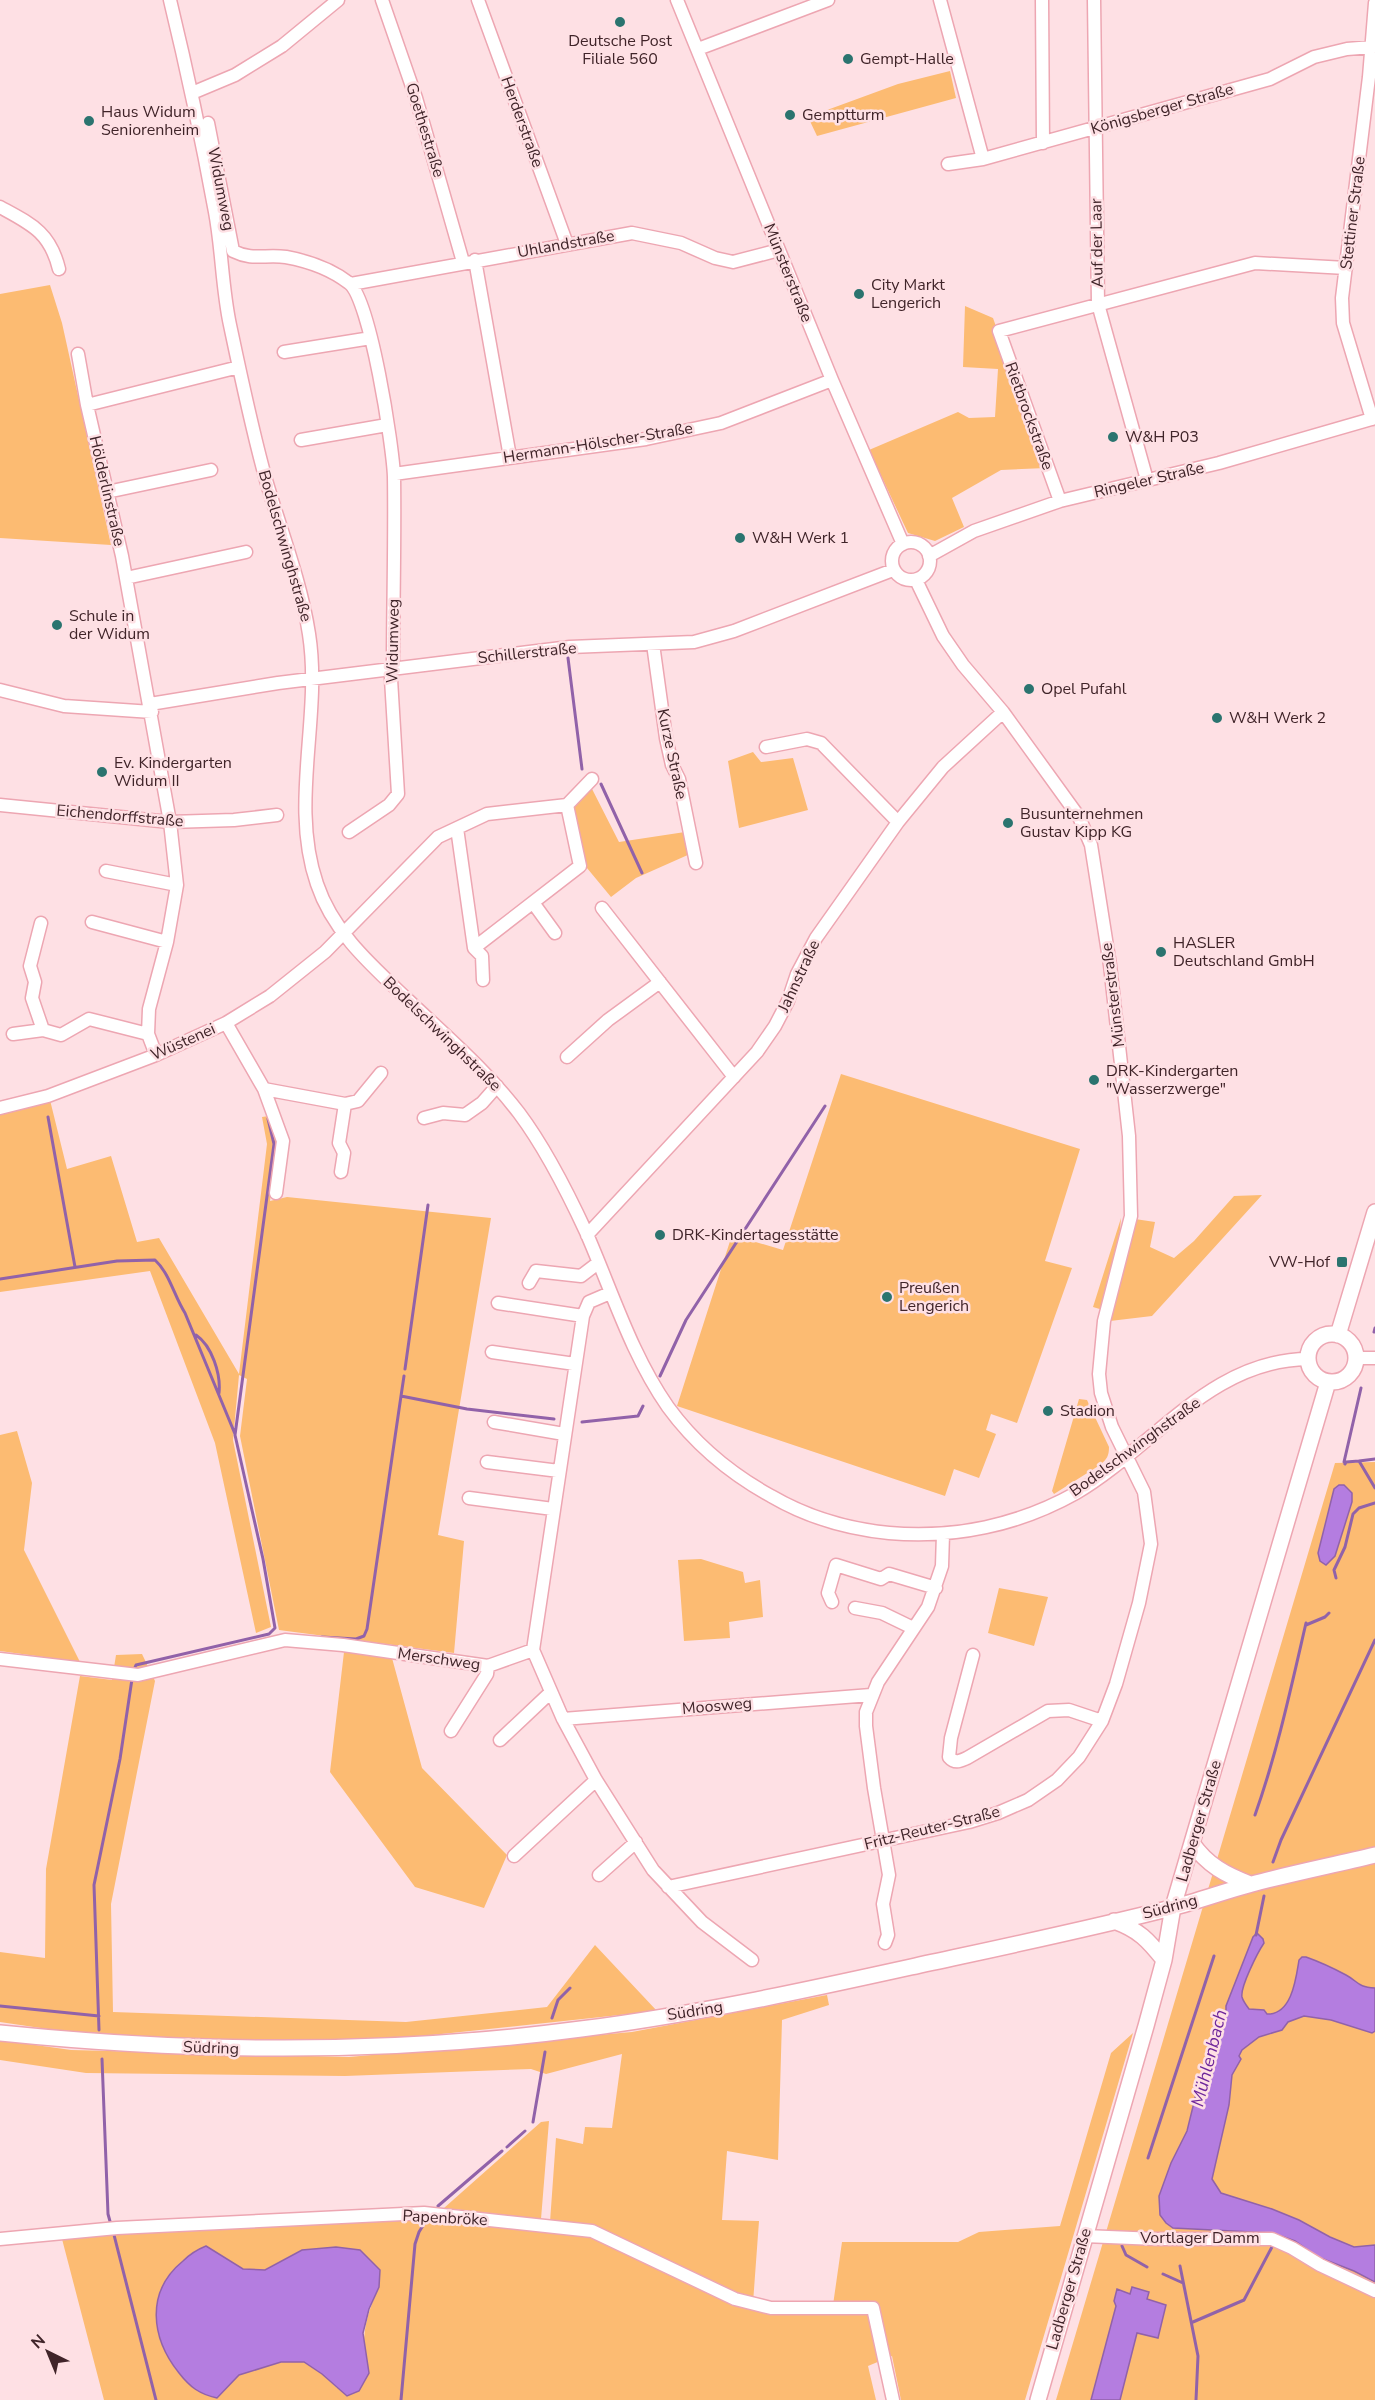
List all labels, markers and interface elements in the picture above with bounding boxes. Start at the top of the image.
marker: Deutsche Post Filiale 560 [613,15,627,29]
place label: Deutsche Post Filiale 560 [568,30,672,70]
place label: Gempt-Halle [860,48,954,70]
marker: Gempt-Halle [841,52,855,66]
street label: Herderstraße [495,73,549,171]
street label: Königsberger Straße [1088,78,1236,140]
street label: Goethestraße [400,80,450,180]
place label: Haus Widum Seniorenheim [101,101,199,141]
place label: Gemptturm [802,104,884,126]
marker: Gemptturm [783,108,797,122]
marker: Haus Widum Seniorenheim [82,114,96,128]
street label: Widumweg [202,145,240,233]
street label: Stettiner Straße [1335,155,1371,271]
street label: Auf der Laar [1085,198,1109,288]
street label: Münsterstraße [758,220,818,326]
street label: Uhlandstraße [516,225,616,263]
place label: City Markt Lengerich [871,274,945,314]
marker: City Markt Lengerich [852,287,866,301]
street label: Rietbrockstraße [999,359,1059,473]
street label: Hermann-Hölscher-Straße [502,417,694,469]
place label: W&H P03 [1125,426,1199,448]
marker: W&H P03 [1106,430,1120,444]
street label: Hölderlinstraße [84,434,130,548]
street label: Ringeler Straße [1092,457,1206,503]
street label: Bodelschwinghstraße [253,468,317,624]
place label: W&H Werk 1 [752,527,849,549]
marker: W&H Werk 1 [733,531,747,545]
street label: Widumweg [381,599,405,683]
place label: Schule in der Widum [69,605,150,645]
marker: Schule in der Widum [50,618,64,632]
street label: Schillerstraße [476,637,578,669]
place label: Opel Pufahl [1041,678,1127,700]
marker: Opel Pufahl [1022,682,1036,696]
street label: Kurze Straße [652,707,692,801]
place label: W&H Werk 2 [1229,707,1326,729]
marker: W&H Werk 2 [1210,711,1224,725]
place label: Ev. Kindergarten Widum II [114,752,232,792]
marker: Ev. Kindergarten Widum II [95,765,109,779]
street label: Eichendorffstraße [56,799,184,833]
place label: Busunternehmen Gustav Kipp KG [1020,803,1143,843]
marker: Busunternehmen Gustav Kipp KG [1001,816,1015,830]
place label: HASLER Deutschland GmbH [1173,932,1315,972]
street label: Jahnstraße [772,936,825,1017]
street label: Münsterstraße [1096,942,1130,1048]
marker: HASLER Deutschland GmbH [1154,945,1168,959]
street label: Bodelschwinghstraße [378,972,506,1096]
street label: Wüstenei [147,1018,219,1066]
place label: DRK-Kindergarten "Wasserzwerge" [1106,1060,1238,1100]
marker: DRK-Kindergarten "Wasserzwerge" [1087,1073,1101,1087]
place label: DRK-Kindertagesstätte [672,1224,838,1246]
marker: DRK-Kindertagesstätte [653,1228,667,1242]
place label: VW-Hof [1268,1251,1331,1273]
marker: VW-Hof [1335,1255,1349,1269]
place label: Preußen Lengerich [899,1277,969,1317]
marker: Preußen Lengerich [880,1290,894,1304]
street label: Bodelschwinghstraße [1065,1392,1205,1502]
place label: Stadion [1060,1400,1115,1422]
marker: Stadion [1041,1404,1055,1418]
street label: Merschweg [396,1642,482,1676]
street label: Moosweg [681,1692,753,1720]
street label: Ladberger Straße [1171,1758,1227,1884]
street label: Fritz-Reuter-Straße [862,1801,1002,1855]
street label: Südring [1140,1889,1200,1925]
street label: Südring [666,1996,724,2026]
water label: Mühlenbach [1185,2007,1233,2109]
street label: Südring [183,2036,239,2060]
street label: Papenbröke [402,2205,488,2231]
street label: Ladberger Straße [1041,2226,1097,2352]
street label: Vortlager Damm [1139,2227,1260,2249]
north arrow [18,2322,78,2382]
text: N [27,2330,50,2354]

